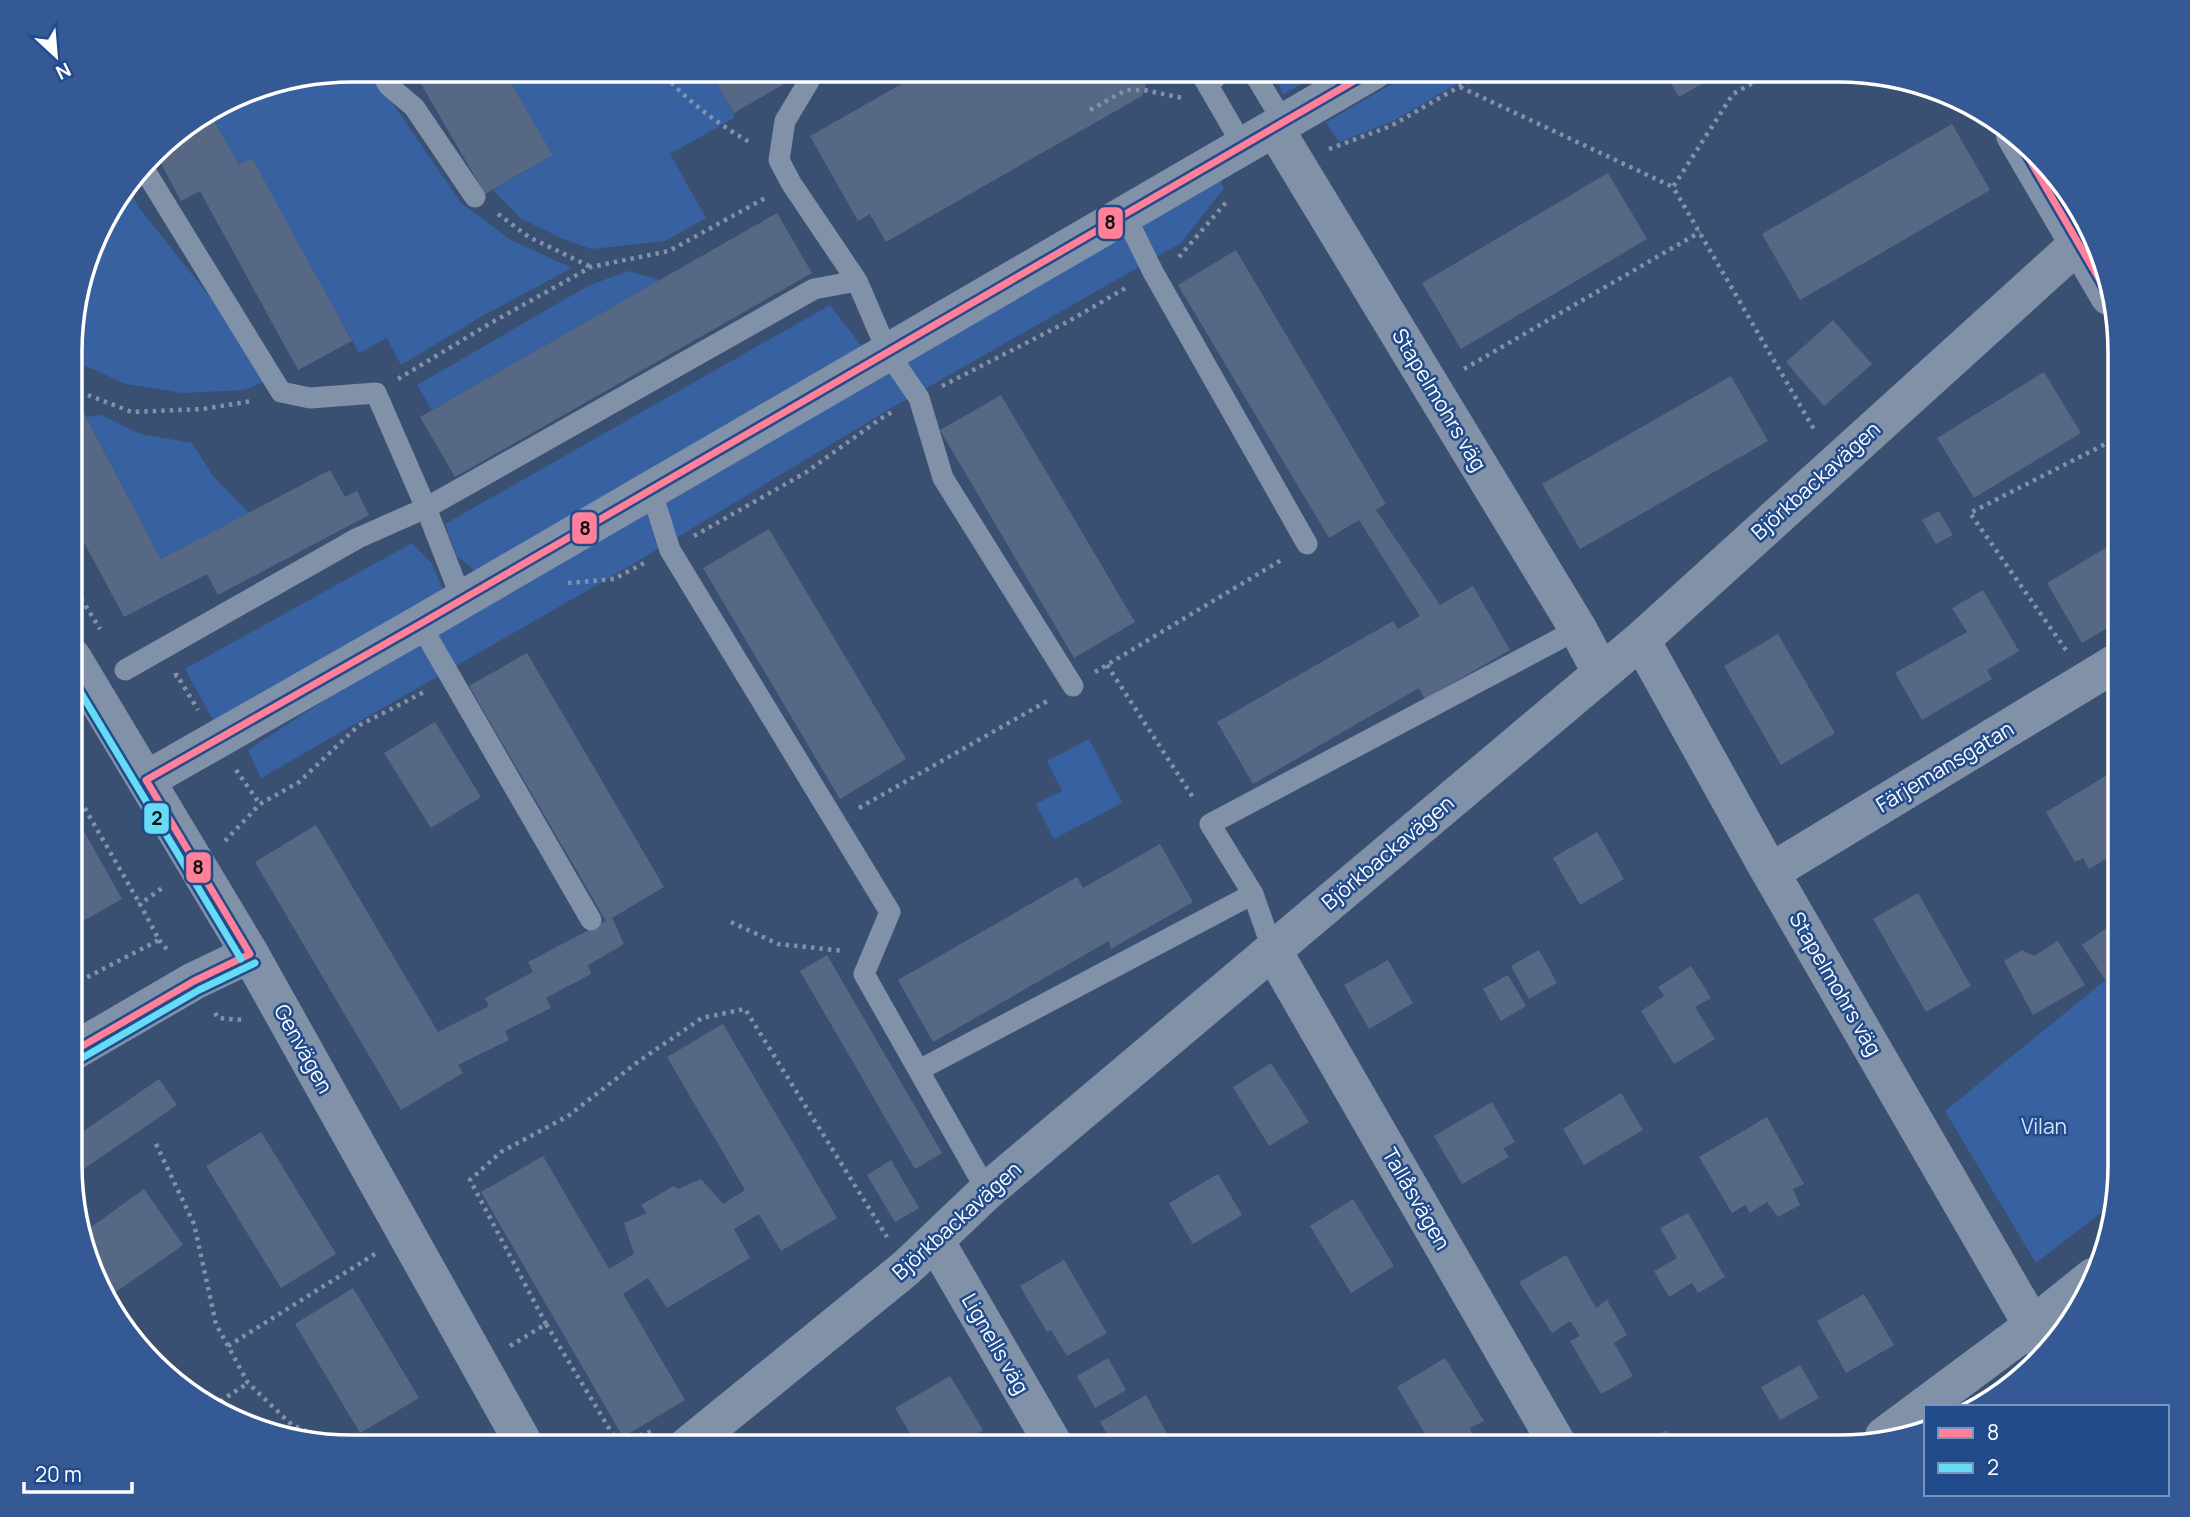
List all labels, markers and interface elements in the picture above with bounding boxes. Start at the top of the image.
north arrow [21,21,91,91]
text: N [52,57,75,86]
line badge: 8 [1097,206,1124,240]
text: 8 [1104,209,1116,235]
street label: Stapelmohrs väg [1386,323,1494,476]
street label: Björkbackavägen [1745,415,1886,546]
line badge: 8 [571,511,598,545]
text: 8 [579,515,591,541]
street label: Färjemansgatan [1870,714,2019,818]
street label: Björkbackavägen [1315,789,1459,916]
line badge: 2 [143,802,170,835]
text: 2 [151,805,163,831]
line badge: 8 [185,851,212,884]
text: 8 [192,854,204,880]
street label: Stapelmohrs väg [1783,906,1888,1061]
street label: Genvägen [268,999,340,1098]
park label: Vilan [2021,1112,2067,1140]
street label: Tallåsvägen [1376,1142,1457,1255]
street label: Björkbackavägen [886,1155,1027,1286]
street label: Lignells väg [956,1288,1036,1399]
legend [1924,1405,2169,1496]
text: 8 [1987,1418,1999,1446]
scale bar [24,1450,133,1494]
text: 2 [1987,1453,1999,1481]
text: 20 m [35,1460,82,1488]

